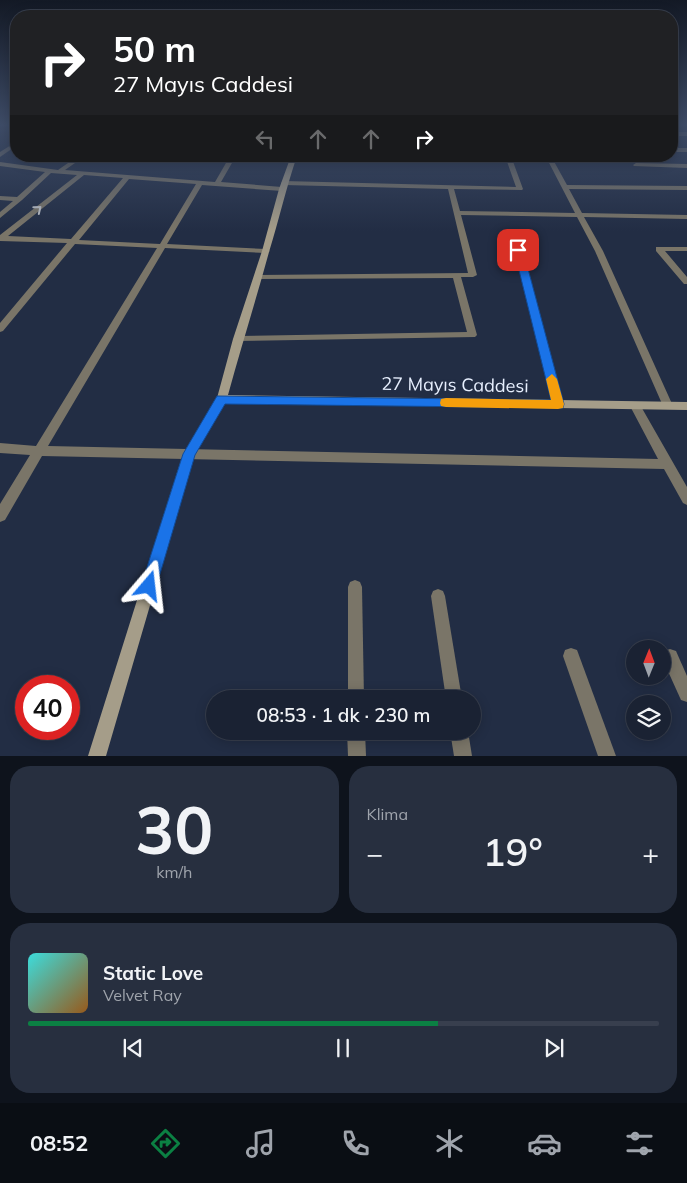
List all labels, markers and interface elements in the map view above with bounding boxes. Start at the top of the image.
text: 50 m [113,27,196,71]
icon: right [30,30,95,95]
text: 27 Mayıs Caddesi [113,70,293,98]
icon: left [251,125,279,153]
icon: ahead [304,125,332,153]
icon: ahead [357,125,385,153]
icon: right [410,125,438,153]
one-way arrow [32,206,41,214]
pin [497,229,539,271]
icon: arrive [504,236,532,264]
street label: 27 Mayıs Caddesi [381,372,529,397]
position arrow [122,559,174,611]
north arrow [626,640,671,685]
map controls [626,640,671,740]
speed limit sign: 40 [15,675,80,740]
button: layers [626,695,671,740]
text: 08:53 · 1 dk · 230 m [257,703,430,727]
text: 30 [135,789,213,870]
text: Klima [367,804,408,824]
text: 19° [483,828,543,876]
text: − [367,836,383,871]
text: + [642,836,659,871]
text: km/h [156,862,192,882]
text: Static Love [103,961,203,985]
text: Velvet Ray [103,985,182,1005]
icon: previous [119,1034,147,1062]
icon: pause [329,1034,357,1062]
icon: next [540,1034,568,1062]
icon: directions [148,1126,183,1161]
icon: music [243,1126,278,1161]
icon: phone [338,1126,373,1161]
icon: climate [432,1126,467,1161]
icon: car [527,1126,562,1161]
icon: filters [622,1126,657,1161]
text: 08:52 [30,1129,88,1157]

